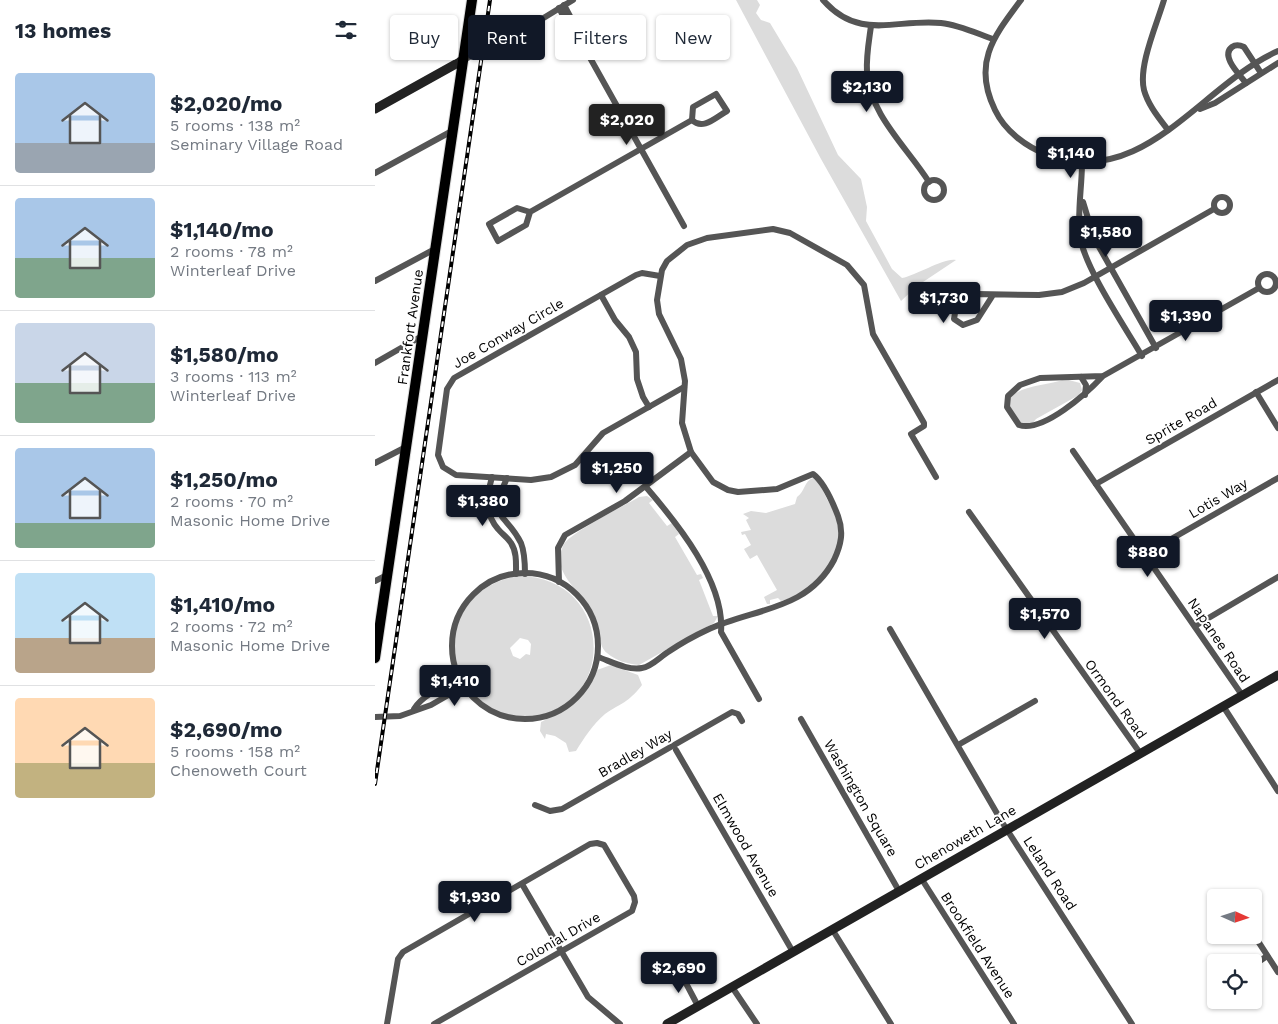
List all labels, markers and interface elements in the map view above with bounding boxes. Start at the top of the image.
chip: Buy [390,15,458,60]
chip: Rent [468,15,545,60]
chip: Filters [555,15,646,60]
chip: New [656,15,730,60]
icon: filters [332,16,360,44]
text: 13 homes [15,18,111,43]
pin: $2,130 [826,70,908,113]
text: $2,130 [842,77,892,96]
text: $2,020/mo [170,91,282,116]
icon: home [55,93,115,153]
pin: $2,020 [586,104,668,146]
text: $2,020 [600,110,654,129]
text: 5 rooms · 138 m² [170,116,300,135]
text: Seminary Village Road [170,135,343,154]
pin: $1,140 [1030,136,1112,179]
text: $1,140 [1047,143,1095,162]
pin: $1,580 [1065,216,1147,258]
text: $1,140/mo [170,217,274,242]
icon: home [55,218,115,278]
text: $1,580 [1080,222,1132,241]
text: 2 rooms · 78 m² [170,242,293,261]
text: Winterleaf Drive [170,261,296,280]
street label: Frankfort Avenue [394,268,426,386]
pin: $1,730 [903,282,985,324]
text: $1,730 [919,288,969,307]
street label: Joe Conway Circle [450,295,566,371]
pin: $1,390 [1145,300,1227,342]
text: $1,390 [1160,306,1212,325]
text: $1,580/mo [170,342,279,367]
icon: home [55,343,115,403]
text: 3 rooms · 113 m² [170,367,297,386]
text: Winterleaf Drive [170,386,296,405]
street label: Sprite Road [1142,394,1220,448]
pin: $1,250 [576,452,658,494]
text: $1,250 [592,458,642,477]
text: $1,250/mo [170,467,278,492]
icon: home [55,468,115,528]
street label: Lotis Way [1186,474,1251,521]
pin: $1,380 [442,484,524,527]
text: $1,380 [457,491,509,510]
text: 2 rooms · 70 m² [170,492,293,511]
text: Masonic Home Drive [170,511,330,530]
pin: $880 [1118,536,1178,578]
text: $880 [1128,542,1168,561]
text: $1,410/mo [170,592,275,617]
icon: home [55,593,115,653]
street label: Napanee Road [1185,595,1253,685]
pin: $1,570 [1004,598,1086,640]
text: $1,570 [1020,604,1070,623]
text: 2 rooms · 72 m² [170,617,293,636]
text: Masonic Home Drive [170,636,330,655]
street label: Ormond Road [1082,656,1150,742]
pin: $1,410 [414,664,496,707]
text: $1,410 [431,671,479,690]
text: $2,690/mo [170,717,282,742]
icon: home [55,718,115,778]
street label: Bradley Way [595,725,675,781]
street label: Washington Square [821,737,901,859]
text: 5 rooms · 158 m² [170,742,300,761]
text: Chenoweth Court [170,761,307,780]
street label: Elmwood Avenue [710,790,782,900]
street label: Chenoweth Lane [911,801,1019,873]
street label: Leland Road [1020,833,1080,913]
pin: $1,930 [434,880,516,923]
text: $1,930 [449,887,501,906]
street label: Brookfield Avenue [938,889,1018,1001]
north arrow [1207,889,1263,944]
map controls [1207,889,1262,1009]
street label: Colonial Drive [513,908,603,970]
pin: $2,690 [638,952,720,994]
button: locate [1207,954,1262,1009]
text: $2,690 [652,958,706,977]

